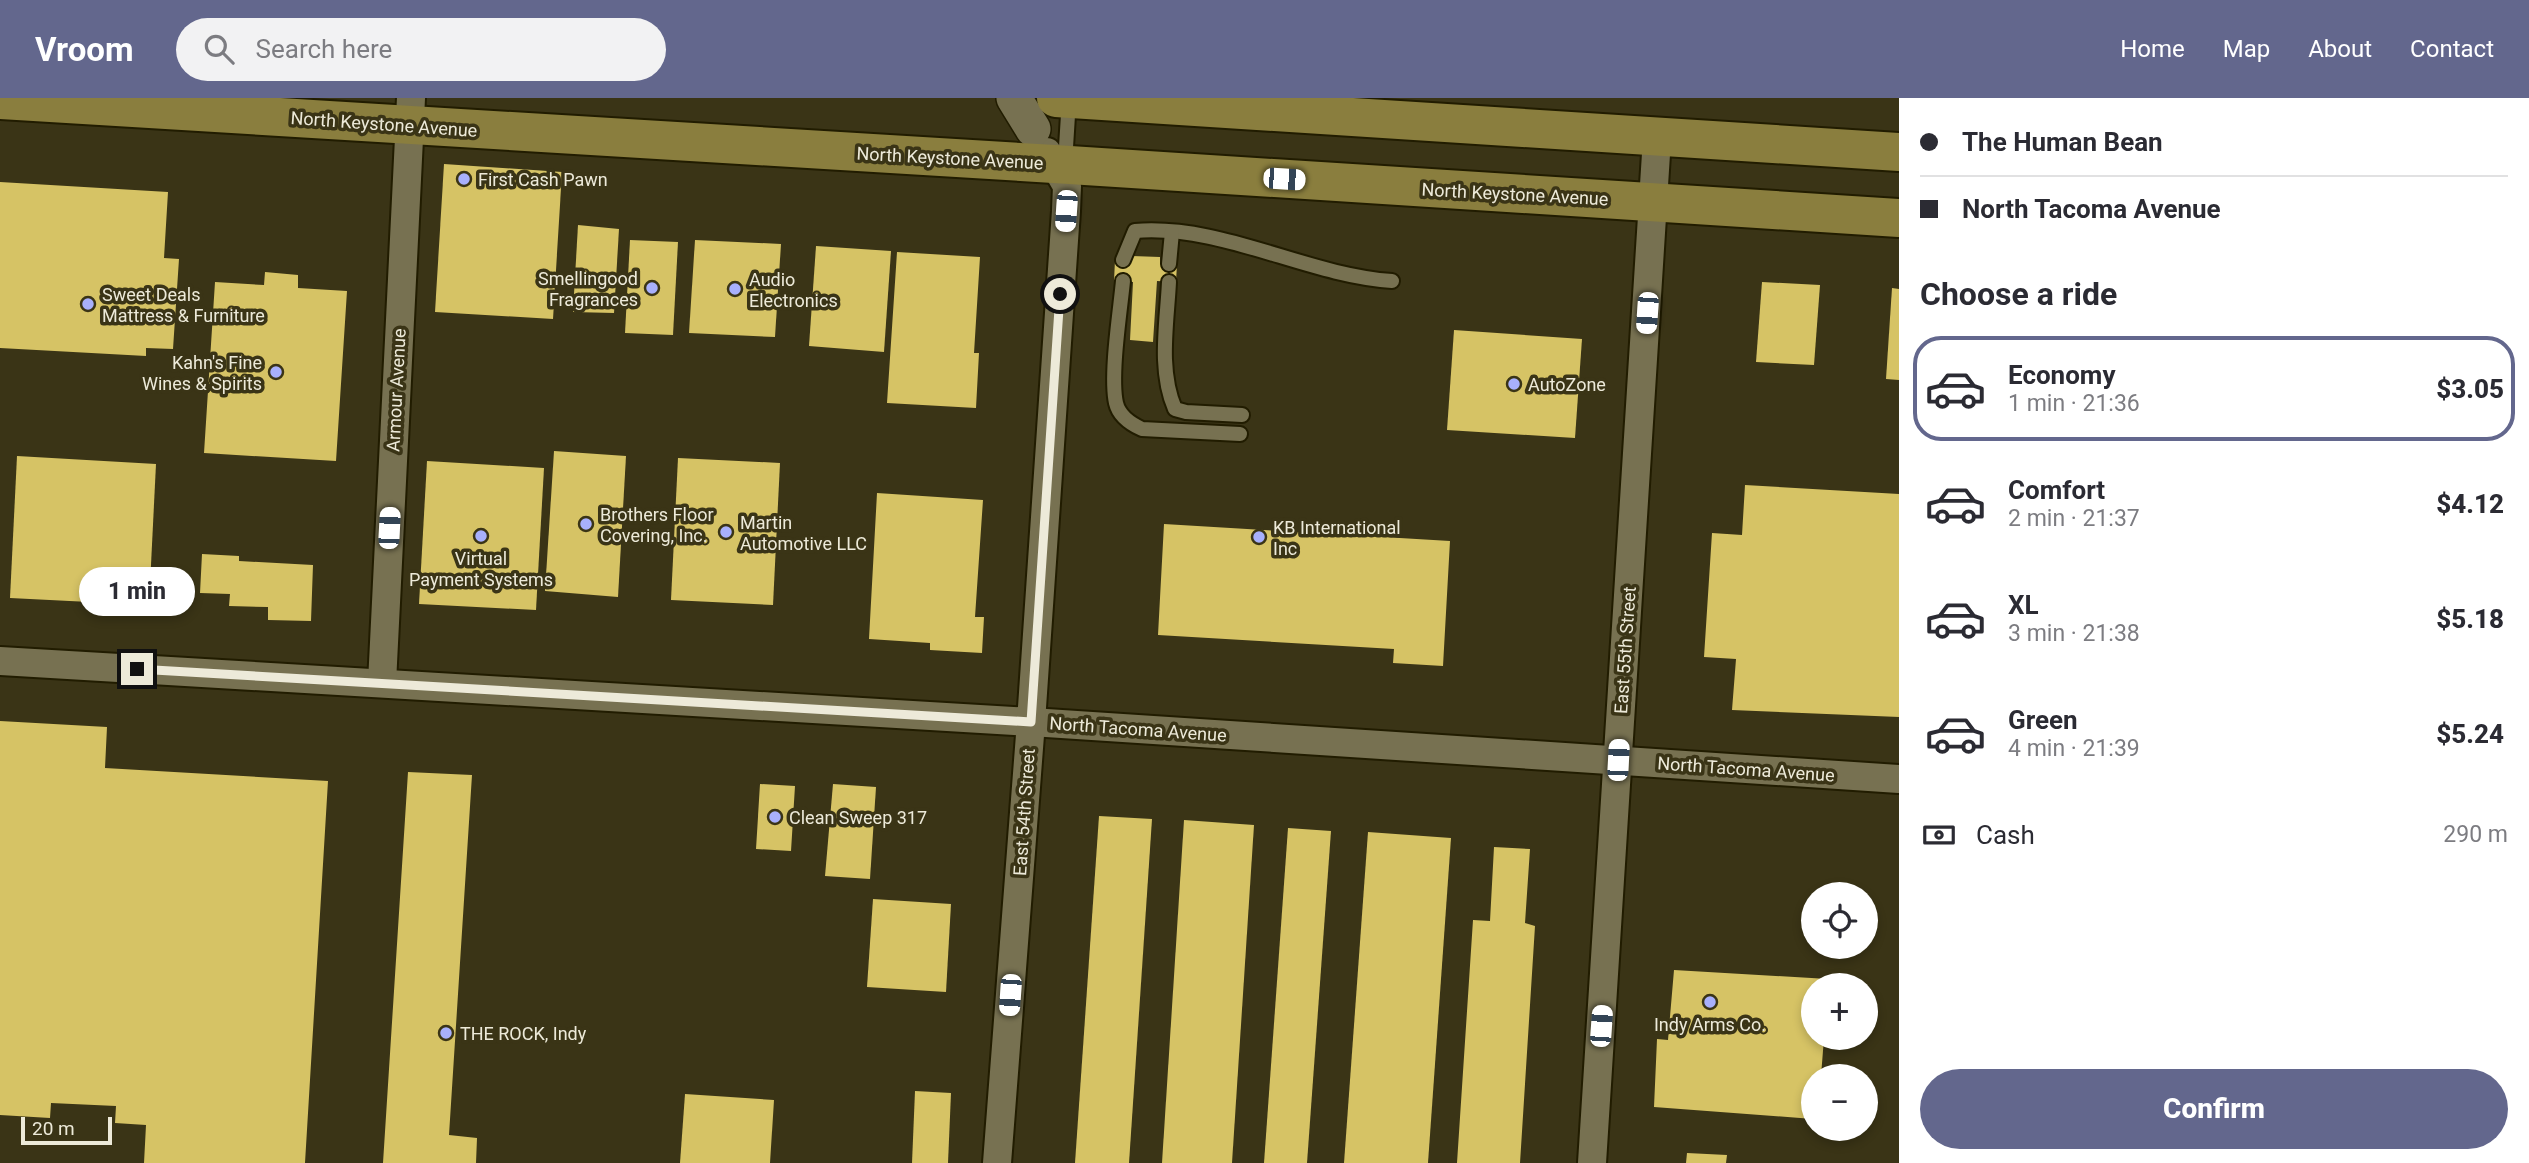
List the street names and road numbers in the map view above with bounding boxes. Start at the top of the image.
street label: North Keystone Avenue [290,107,478,141]
street label: North Keystone Avenue [856,143,1044,173]
street label: North Keystone Avenue [1421,179,1609,209]
street label: Armour Avenue [382,328,410,452]
street label: East 55th Street [1610,585,1640,714]
street label: North Tacoma Avenue [1049,712,1227,746]
street label: East 54th Street [1009,747,1039,876]
street label: North Tacoma Avenue [1657,752,1835,786]

